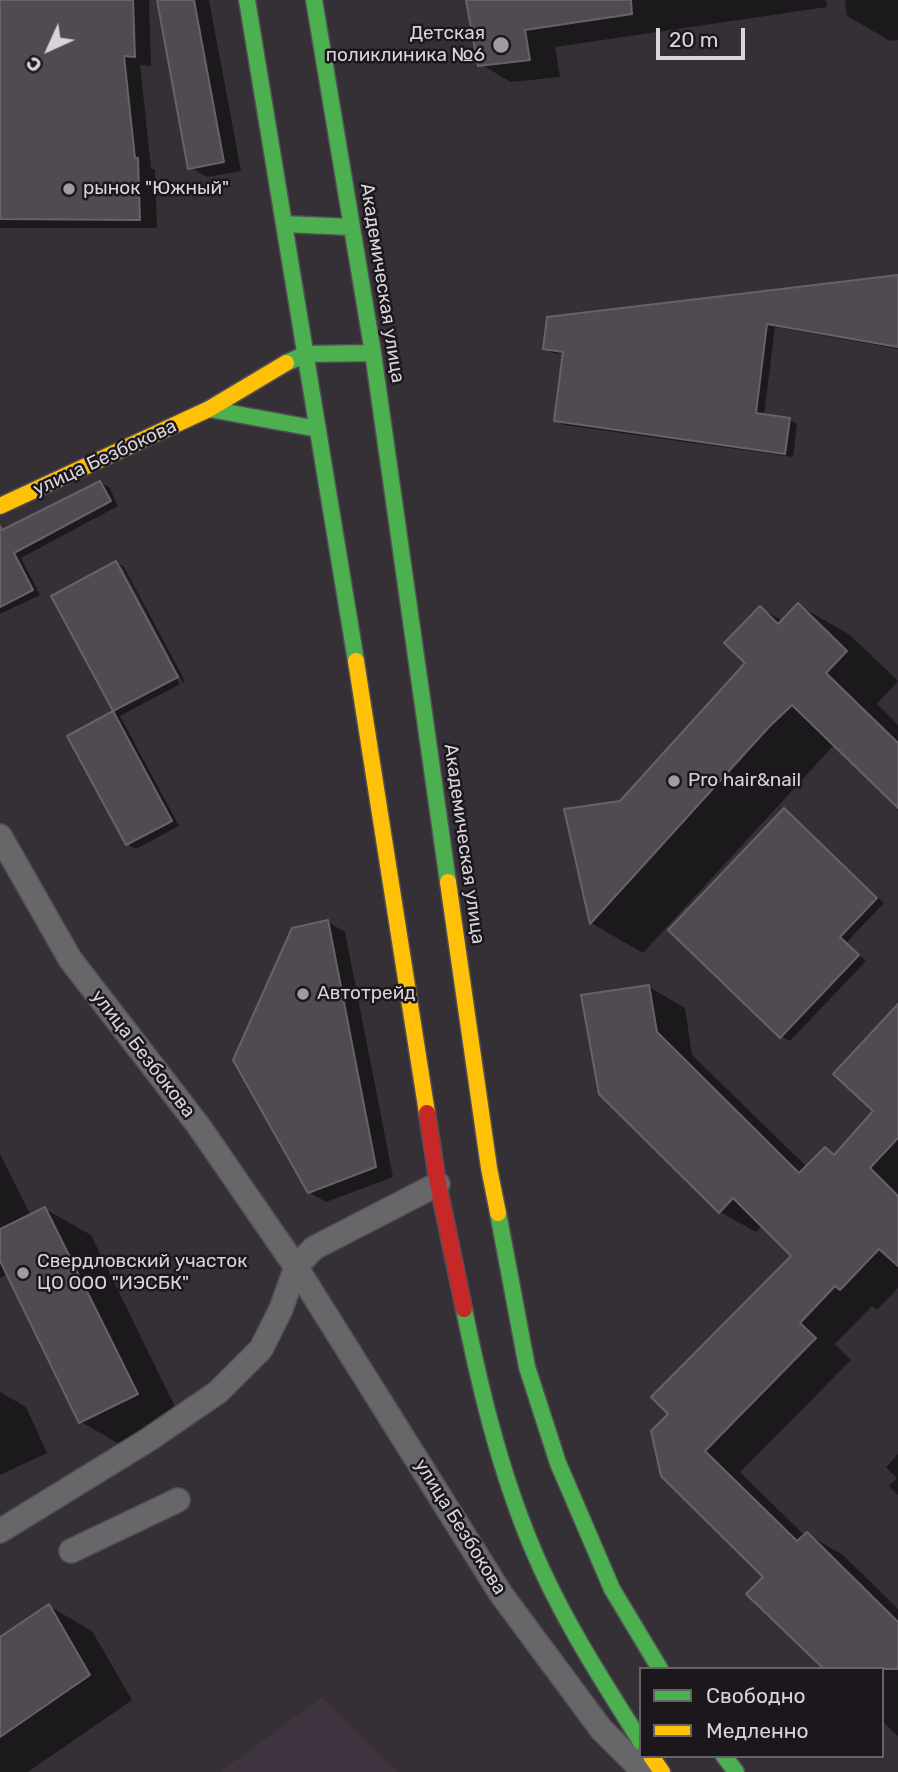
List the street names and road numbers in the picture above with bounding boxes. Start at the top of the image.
street label: Академическая улица [355,182,409,384]
street label: улица Безбокова [30,415,180,501]
street label: Академическая улица [439,742,489,946]
street label: улица Безбокова [86,986,200,1122]
street label: улица Безбокова [409,1455,511,1599]

